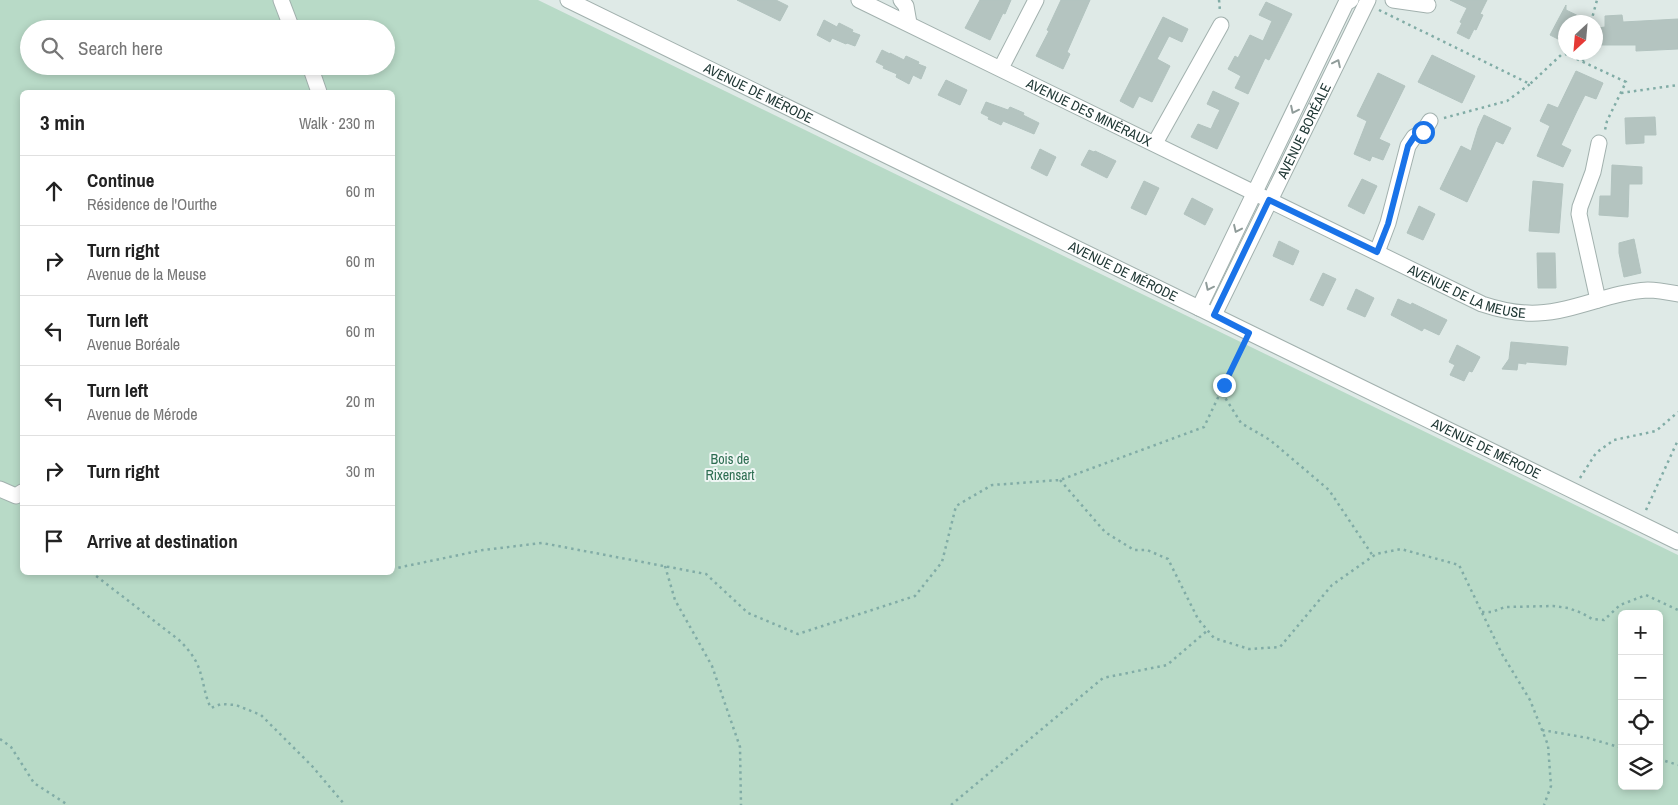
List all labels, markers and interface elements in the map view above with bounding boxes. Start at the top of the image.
north arrow [1558,15,1603,60]
search box [20,20,395,75]
icon: search [38,34,66,62]
text: Search here [78,35,163,61]
street label: AVENUE DE MÉRODE [700,58,816,127]
one-way arrow [1331,59,1341,68]
street label: AVENUE DES MINÉRAUX [1023,74,1155,151]
street label: AVENUE BORÉALE [1273,80,1335,182]
one-way arrow [1290,105,1300,114]
text: 3 min [40,108,85,137]
text: Walk · 230 m [299,112,375,134]
route start [1412,121,1435,144]
text: Continue [87,167,155,193]
icon: ahead [40,177,68,205]
text: 60 m [346,180,375,202]
text: Résidence de l'Ourthe [87,193,217,215]
one-way arrow [1232,224,1243,233]
street label: AVENUE DE MÉRODE [1065,236,1181,305]
text: Turn right [87,237,159,263]
icon: right [40,247,68,275]
text: 60 m [346,250,375,272]
street label: AVENUE DE LA MEUSE [1404,260,1527,322]
text: Avenue de la Meuse [87,263,206,285]
one-way arrow [1205,282,1215,291]
text: Turn left [87,307,148,333]
icon: left [40,317,68,345]
text: 60 m [346,320,375,342]
text: Avenue Boréale [87,333,180,355]
route end [1213,374,1236,397]
text: Turn left [87,377,148,403]
icon: left [40,387,68,415]
text: 20 m [346,390,375,412]
text: Avenue de Mérode [87,403,198,425]
street label: AVENUE DE MÉRODE [1428,414,1544,483]
park label: Bois de Rixensart [705,450,755,484]
icon: right [40,457,68,485]
text: Turn right [87,458,159,484]
text: 30 m [346,460,375,482]
icon: arrive [40,527,68,555]
text: Arrive at destination [87,528,238,554]
map controls [1618,610,1663,790]
button: + [1618,610,1663,655]
button: − [1618,655,1663,700]
button: locate [1618,700,1663,745]
button: layers [1618,745,1663,790]

